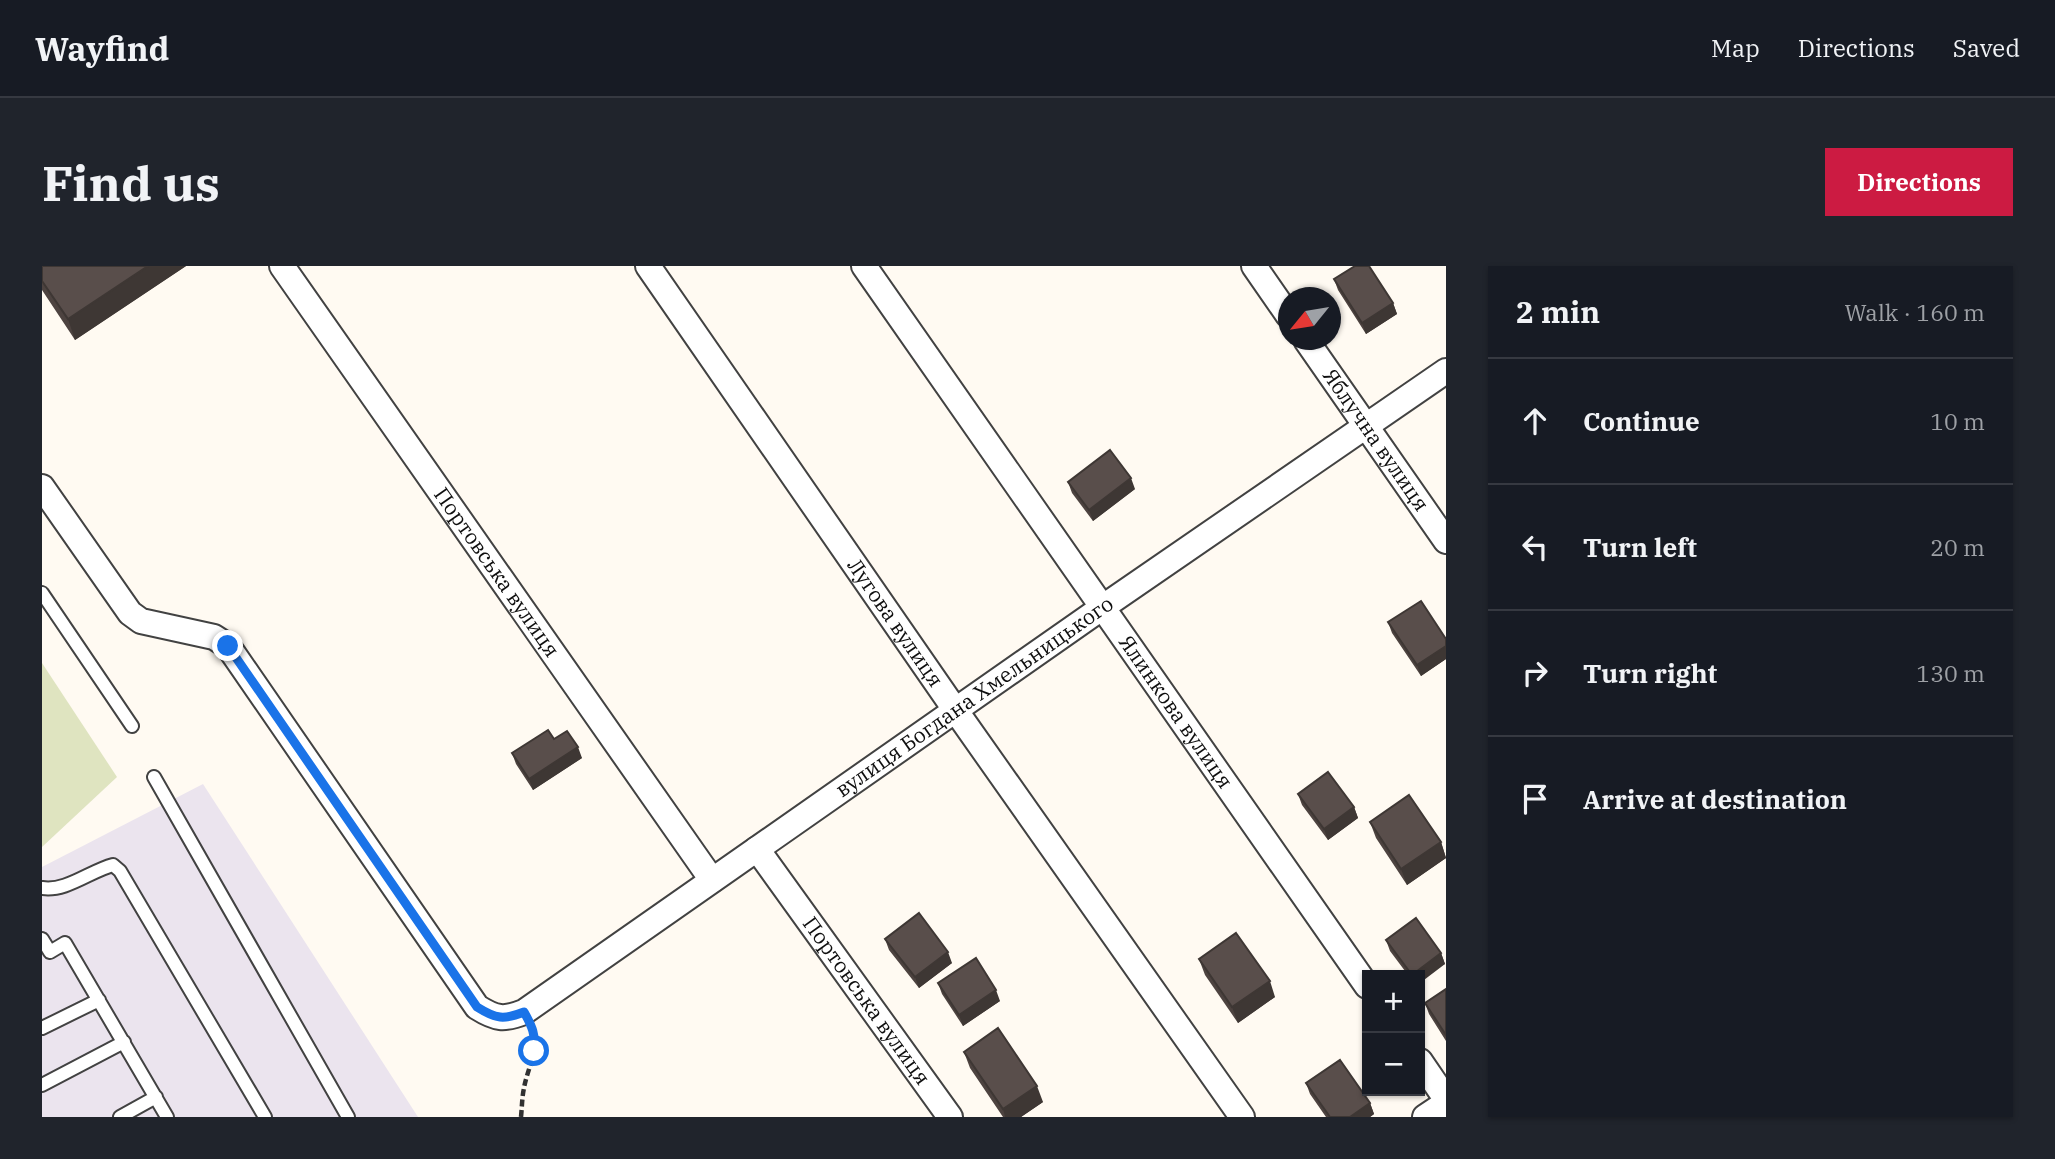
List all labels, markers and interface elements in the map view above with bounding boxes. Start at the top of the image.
text: Wayfind [35,27,169,70]
text: Map [1711,32,1760,64]
text: Directions [1798,32,1915,64]
text: Saved [1953,32,2020,64]
button: Directions [1825,148,2013,216]
text: Find us [42,151,220,214]
north arrow [1278,287,1341,350]
text: 2 min [1516,292,1600,331]
text: Walk · 160 m [1844,297,1985,327]
street label: Яблучна вулиця [1317,363,1436,516]
icon: ahead [1516,402,1554,440]
text: Continue [1583,404,1700,438]
text: 10 m [1930,406,1985,436]
street label: Портовська вулиця [428,481,567,662]
icon: left [1516,528,1554,566]
text: Turn left [1583,530,1697,564]
text: 20 m [1930,532,1985,562]
street label: Лугова вулиця [842,552,950,692]
street label: вулиця Богдана Хмельницького [829,589,1118,803]
street label: Ялинкова вулиця [1113,629,1240,794]
route end [212,630,243,661]
icon: right [1516,654,1554,692]
text: Turn right [1583,656,1717,690]
text: 130 m [1916,658,1985,688]
icon: arrive [1516,780,1554,818]
text: Arrive at destination [1583,782,1847,816]
street label: Портовська вулиця [797,910,937,1090]
map controls [1362,970,1425,1096]
button: + [1362,970,1425,1033]
button: − [1362,1033,1425,1096]
route start [518,1035,549,1066]

